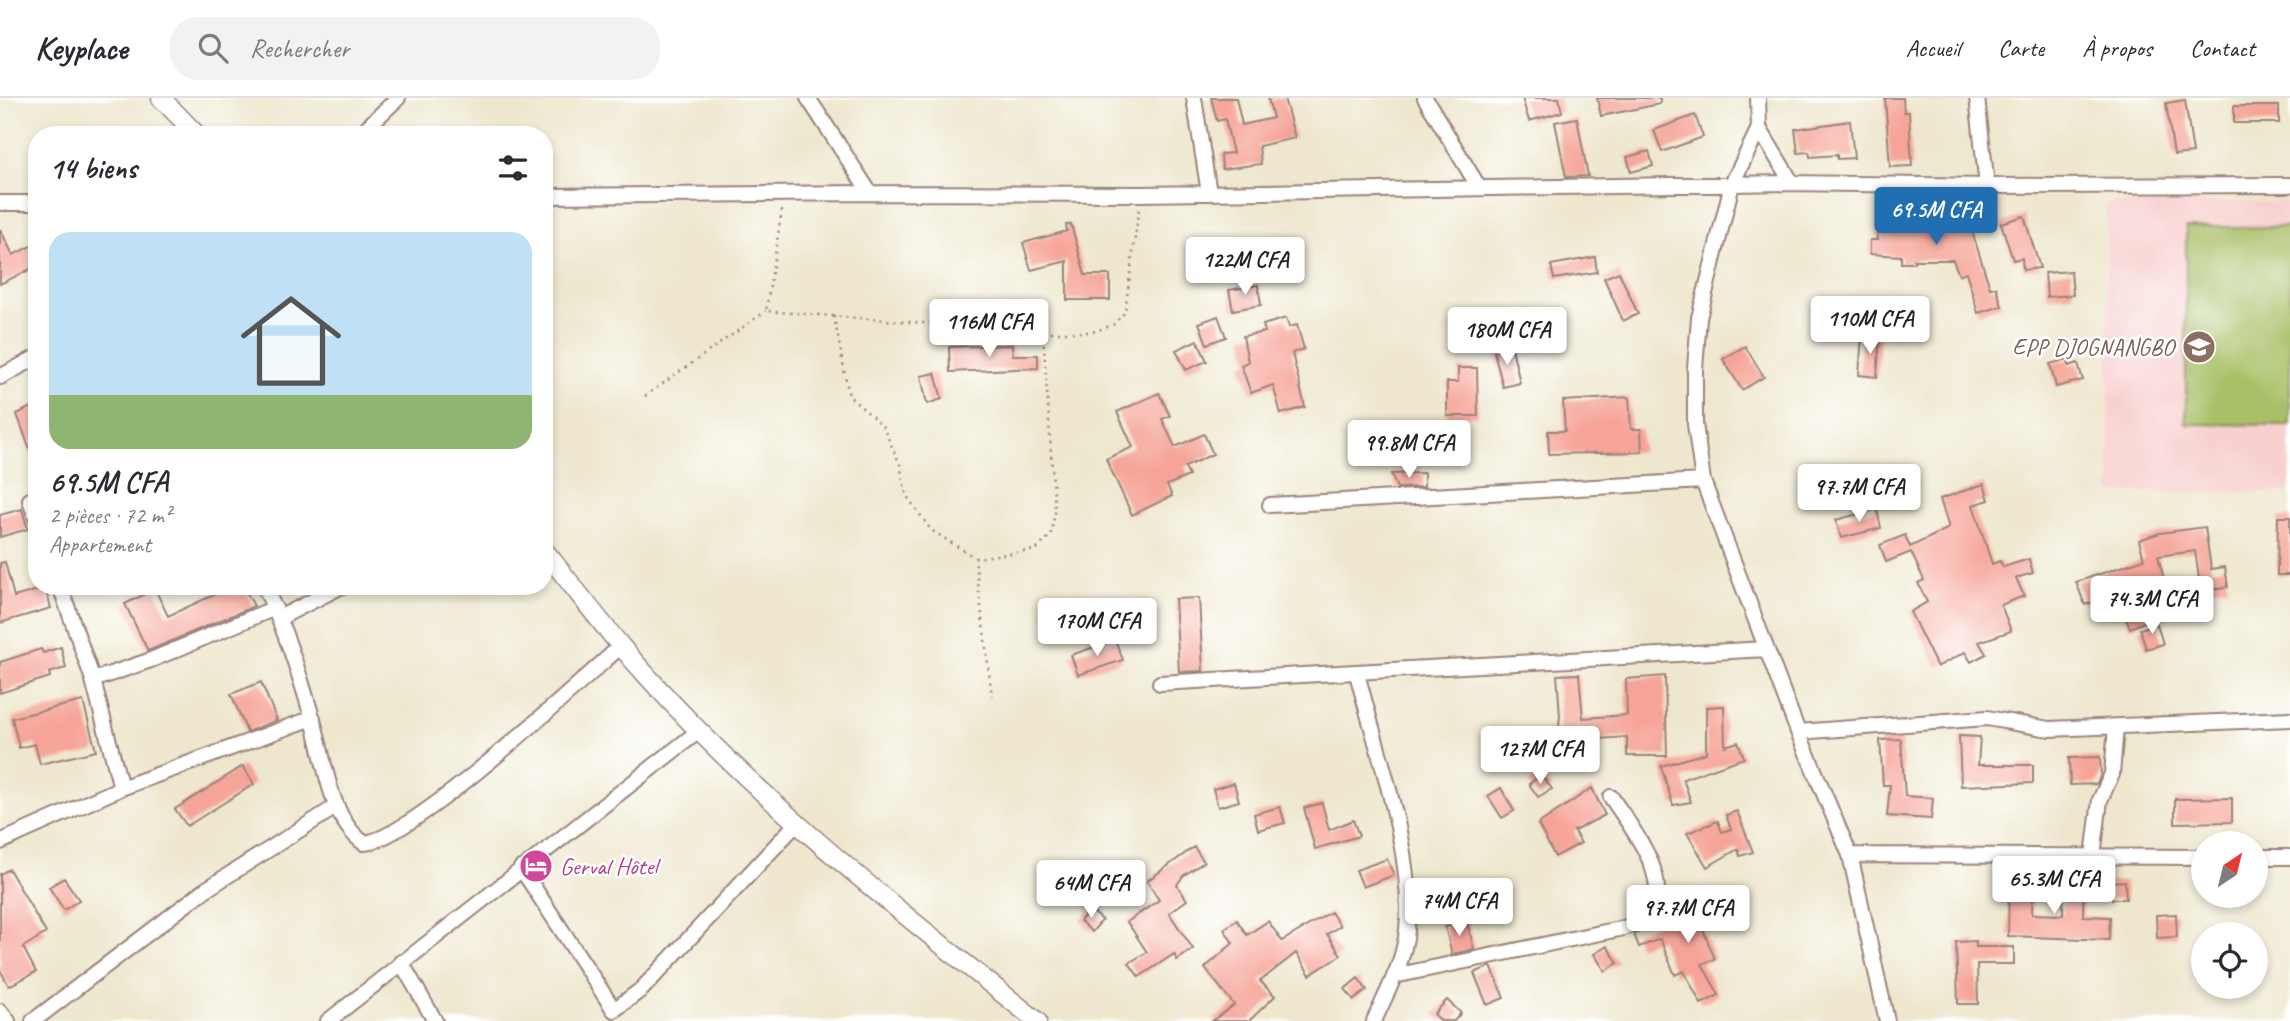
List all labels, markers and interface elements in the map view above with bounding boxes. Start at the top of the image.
search box [170,17,660,80]
text: Keyplace [35,27,128,69]
icon: search [194,29,232,67]
text: Rechercher [250,32,349,65]
text: Accueil [1906,33,1960,63]
text: Carte [1998,33,2044,63]
text: À propos [2082,33,2152,63]
text: Contact [2190,33,2255,63]
text: 14 biens [49,149,137,187]
icon: filters [494,149,532,187]
pin: 69.5M CFA [1856,188,2016,247]
text: 69.5M CFA [1890,195,1982,224]
pin: 122M CFA [1173,238,1317,297]
text: 122M CFA [1202,245,1288,274]
icon: home [228,278,354,404]
pin: 110M CFA [1798,296,1942,356]
pin: 116M CFA [917,300,1061,359]
text: 110M CFA [1827,304,1913,333]
text: 116M CFA [945,307,1033,336]
pin: 180M CFA [1435,308,1579,367]
text: 180M CFA [1464,315,1550,344]
school or university icon: EPP DJOGNANGBO [2180,328,2218,366]
place label: EPP DJOGNANGBO [2012,332,2177,362]
pin: 99.8M CFA [1329,420,1489,480]
text: 99.8M CFA [1364,428,1454,457]
text: 69.5M CFA [49,463,168,501]
pin: 97.7M CFA [1779,464,1939,524]
text: 97.7M CFA [1814,472,1904,501]
text: 2 pièces · 72 m² [49,501,171,530]
text: Appartement [49,530,151,559]
pin: 74.3M CFA [2072,576,2232,636]
text: 74.3M CFA [2106,584,2198,613]
pin: 170M CFA [1025,598,1169,658]
text: 170M CFA [1054,606,1140,635]
pin: 127M CFA [1468,726,1612,786]
text: 127M CFA [1497,734,1583,763]
north arrow [2191,831,2268,908]
map controls [2191,831,2268,999]
hotel icon: Gerval Hôtel [517,847,555,885]
place label: Gerval Hôtel [560,851,661,881]
pin: 65.3M CFA [1974,856,2134,916]
pin: 64M CFA [1026,860,1156,920]
text: 65.3M CFA [2008,864,2100,893]
text: 64M CFA [1053,868,1129,897]
pin: 74M CFA [1394,878,1524,938]
text: 74M CFA [1421,886,1497,915]
pin: 97.7M CFA [1608,886,1768,945]
text: 97.7M CFA [1643,893,1733,922]
button: locate [2191,922,2268,999]

